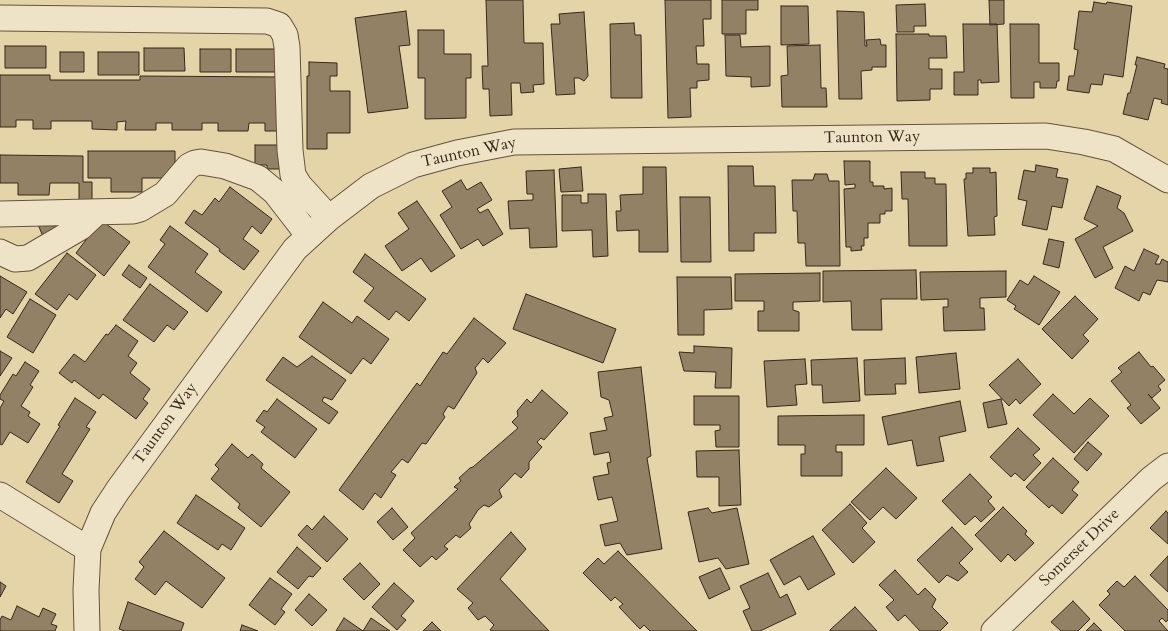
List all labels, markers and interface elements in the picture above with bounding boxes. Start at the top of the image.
street label: Taunton Way [824,128,920,148]
street label: Taunton Way [420,134,518,172]
street label: Taunton Way [130,379,202,469]
street label: Somerset Drive [1036,505,1124,591]

